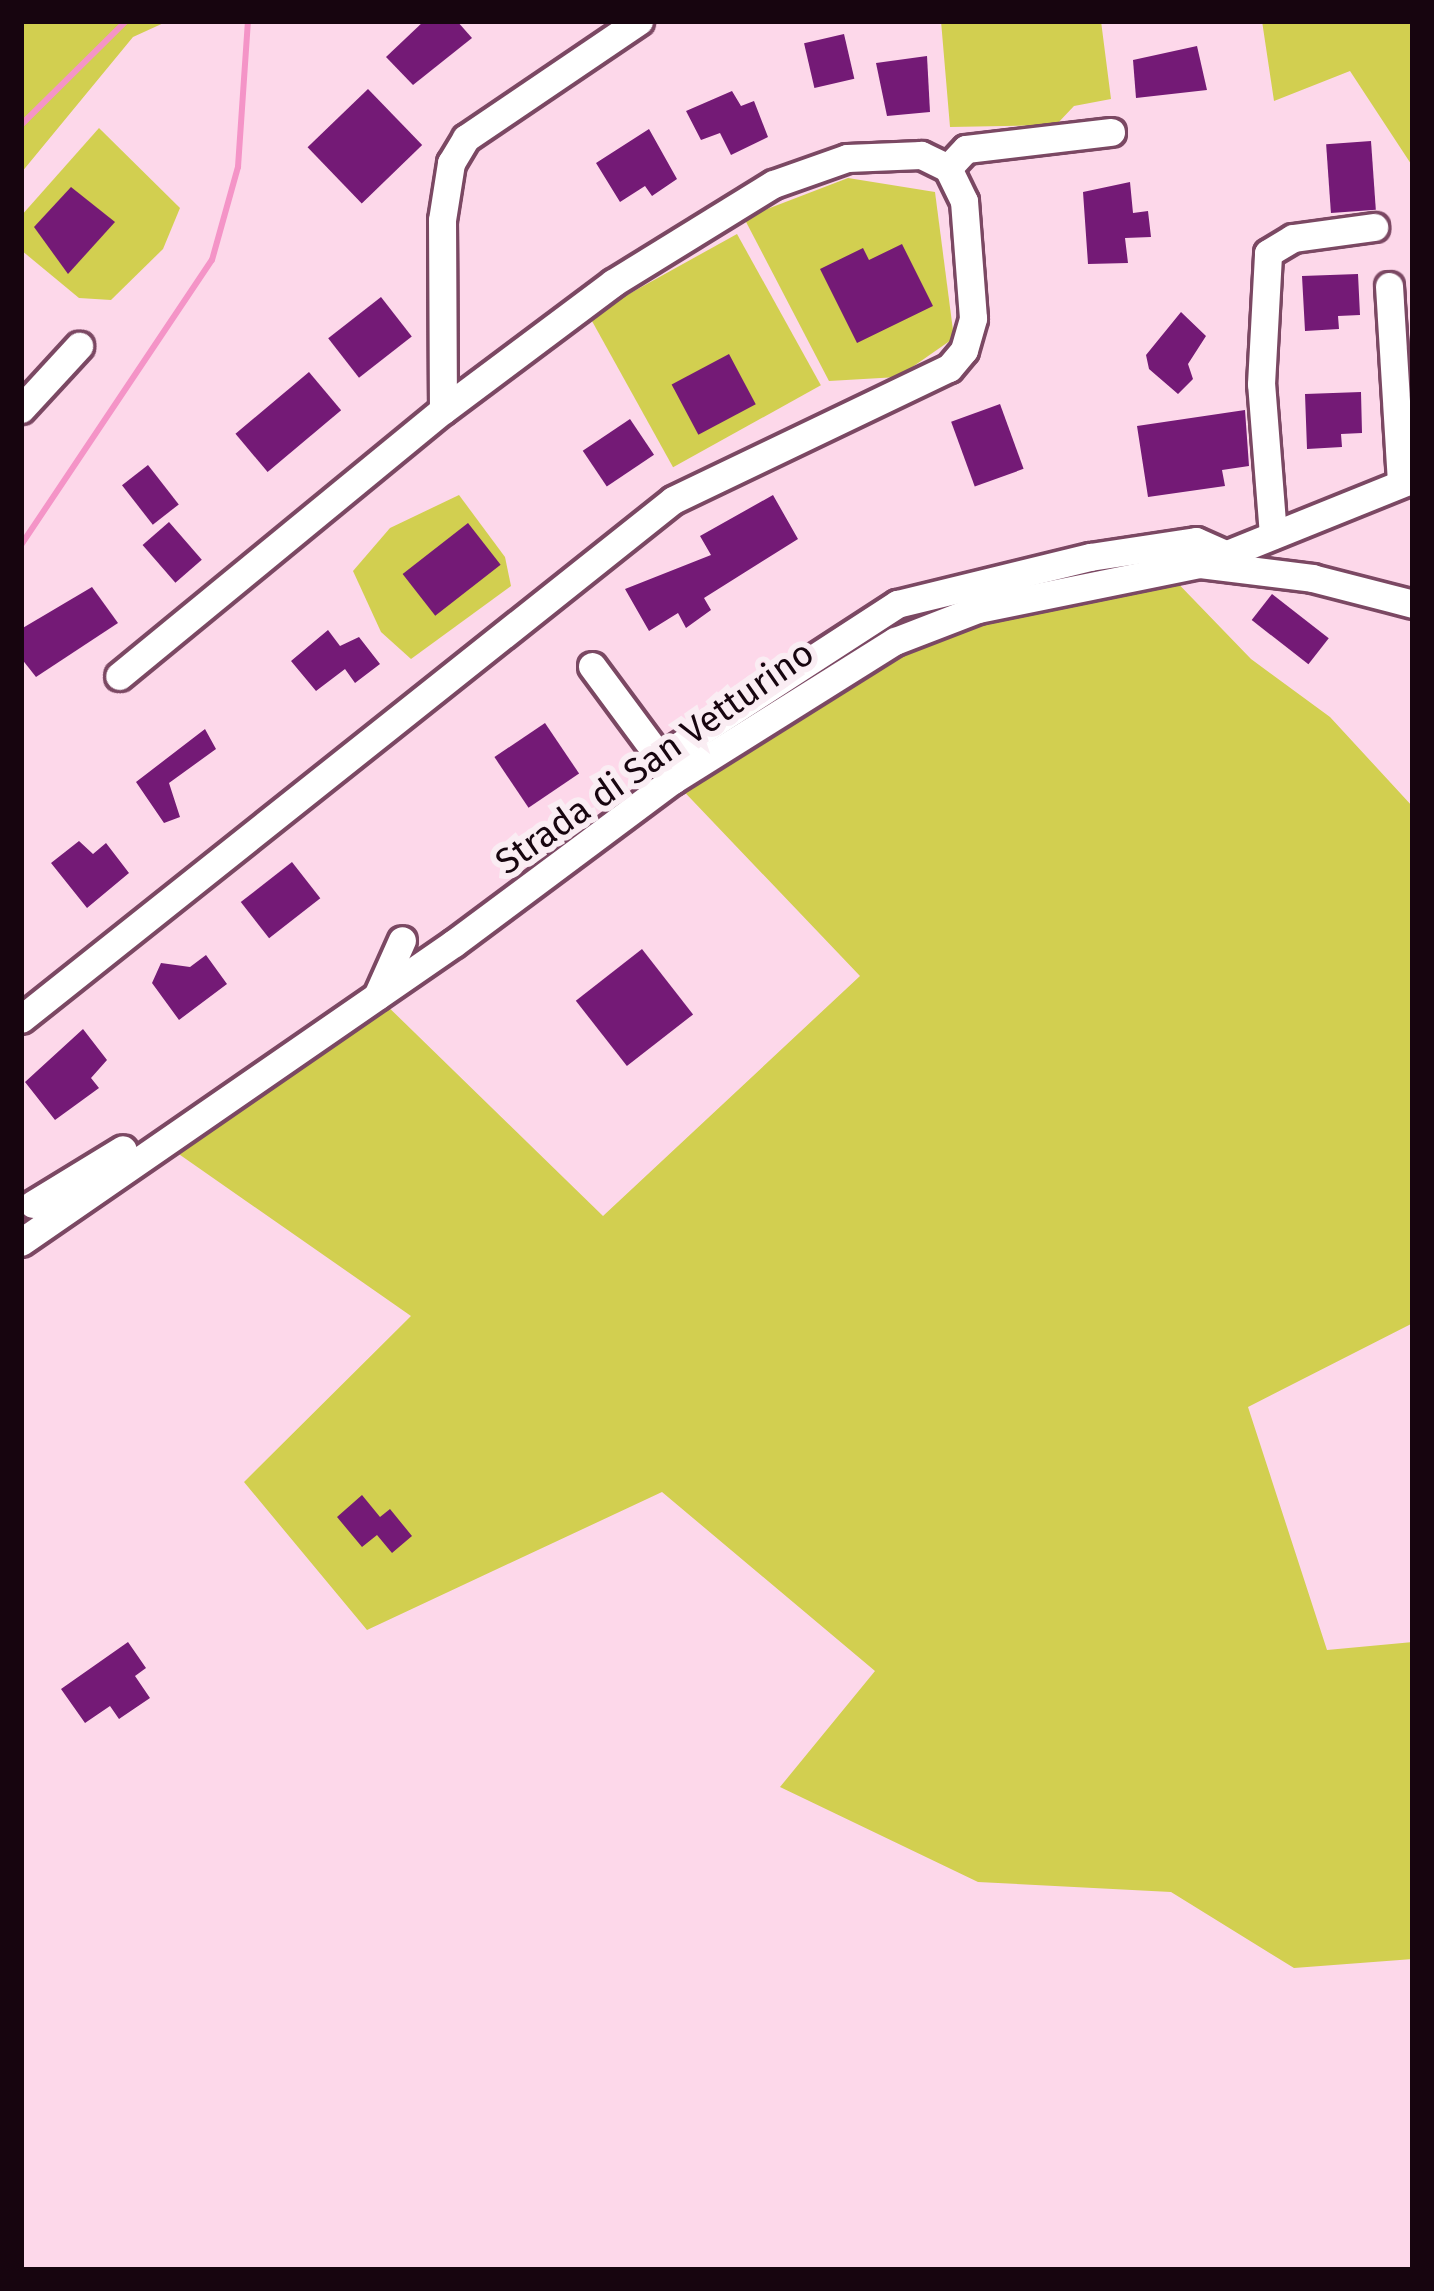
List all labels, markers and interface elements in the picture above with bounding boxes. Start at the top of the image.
street label: Strada di San Vetturino [488,632,822,884]

